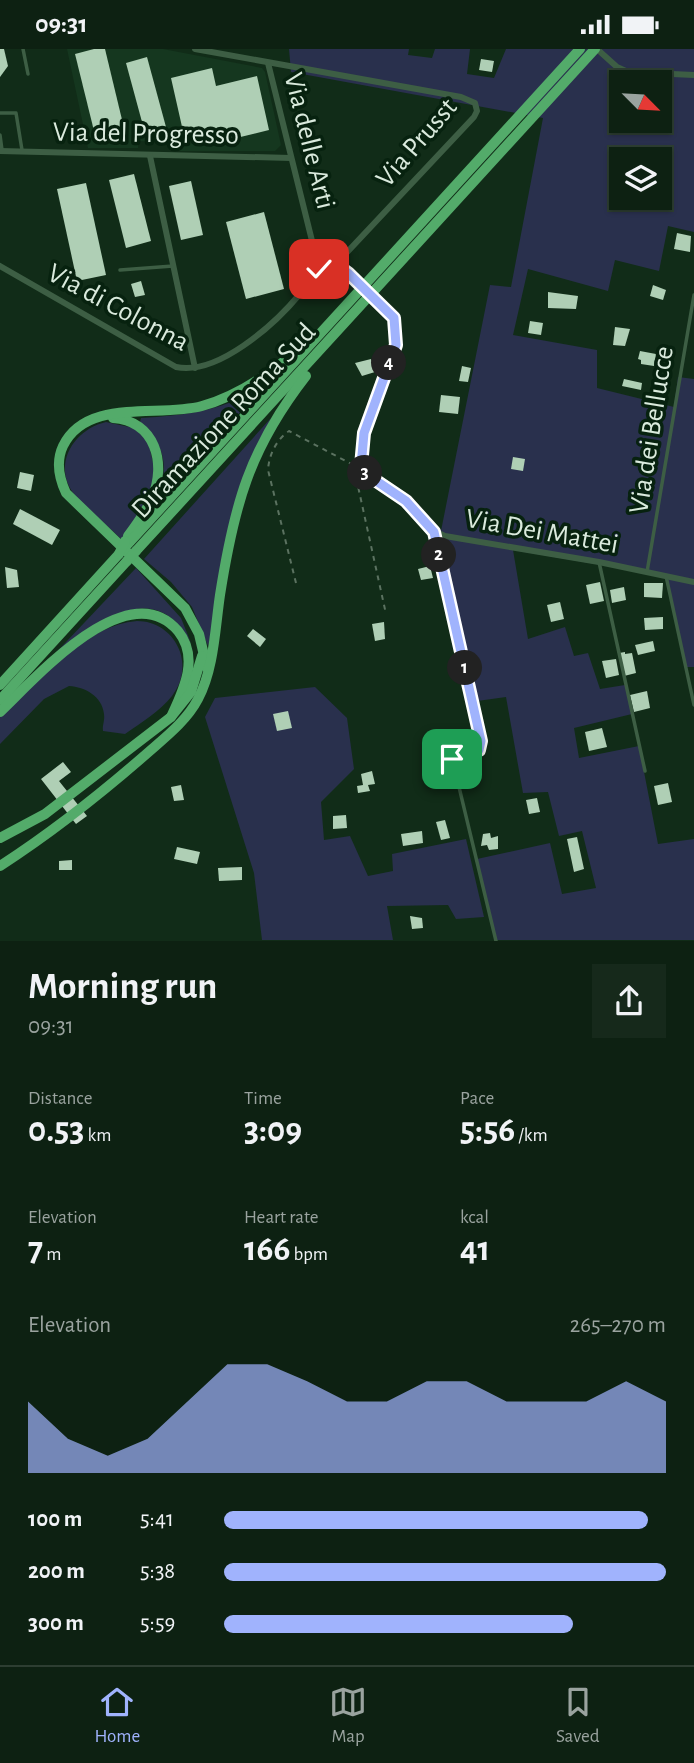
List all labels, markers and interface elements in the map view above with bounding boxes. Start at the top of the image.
text: 09:31 [35,11,88,37]
street label: Via delle Arti [279,70,339,212]
north arrow [609,70,672,133]
map controls [609,70,672,210]
street label: Via Prusst [371,93,463,193]
street label: Via del Progresso [53,118,239,150]
button: layers [609,147,672,210]
pin [289,239,349,299]
icon: check [300,250,338,288]
street label: Via di Colonna [43,259,193,357]
street label: Diramazione Roma Sud [127,318,321,524]
street label: Via dei Bellucce [625,344,679,516]
pin: 4 [372,345,406,381]
text: 4 [384,353,393,372]
pin: 3 [348,455,382,491]
text: 3 [360,463,369,482]
street label: Via Dei Mattei [464,505,620,559]
pin: 2 [422,538,457,573]
text: 2 [434,545,443,564]
pin: 1 [448,651,482,685]
text: 1 [461,658,468,677]
pin [422,729,482,789]
icon: arrive [433,740,471,778]
button: share [592,964,666,1038]
text: Morning run [28,968,217,1006]
text: 09:31 [28,1015,74,1038]
text: Distance [28,1089,92,1108]
text: Time [244,1089,282,1108]
text: Pace [460,1089,494,1108]
text: 0.53 [28,1113,84,1148]
text: 3:09 [244,1113,302,1148]
text: 5:56 [460,1113,515,1148]
text: km [84,1126,111,1145]
text: /km [515,1126,548,1145]
text: Elevation [28,1208,97,1227]
text: Heart rate [244,1208,319,1227]
text: kcal [460,1208,489,1227]
text: 7 [28,1232,43,1267]
text: 166 [244,1232,290,1267]
text: 41 [460,1232,490,1267]
text: m [43,1245,61,1264]
text: bpm [290,1245,328,1264]
text: Elevation [28,1314,111,1337]
text: 265–270 m [570,1314,666,1337]
text: 100 m [28,1508,82,1531]
text: 5:41 [140,1508,174,1531]
text: 200 m [28,1560,85,1583]
text: 5:38 [140,1560,175,1583]
text: 300 m [28,1612,84,1635]
text: 5:59 [140,1612,175,1635]
tab: Home [94,1683,140,1748]
tab: Map [329,1683,367,1748]
tab: Saved [556,1683,600,1748]

